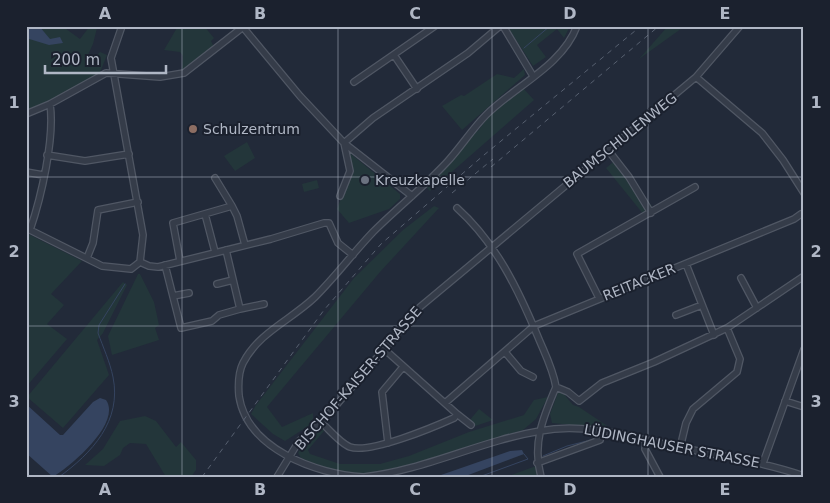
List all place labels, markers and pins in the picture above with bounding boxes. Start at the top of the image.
place label: Schulzentrum [203,121,300,137]
marker: Schulzentrum [187,123,199,135]
place label: Kreuzkapelle [375,172,465,188]
marker: Kreuzkapelle [359,174,371,186]

